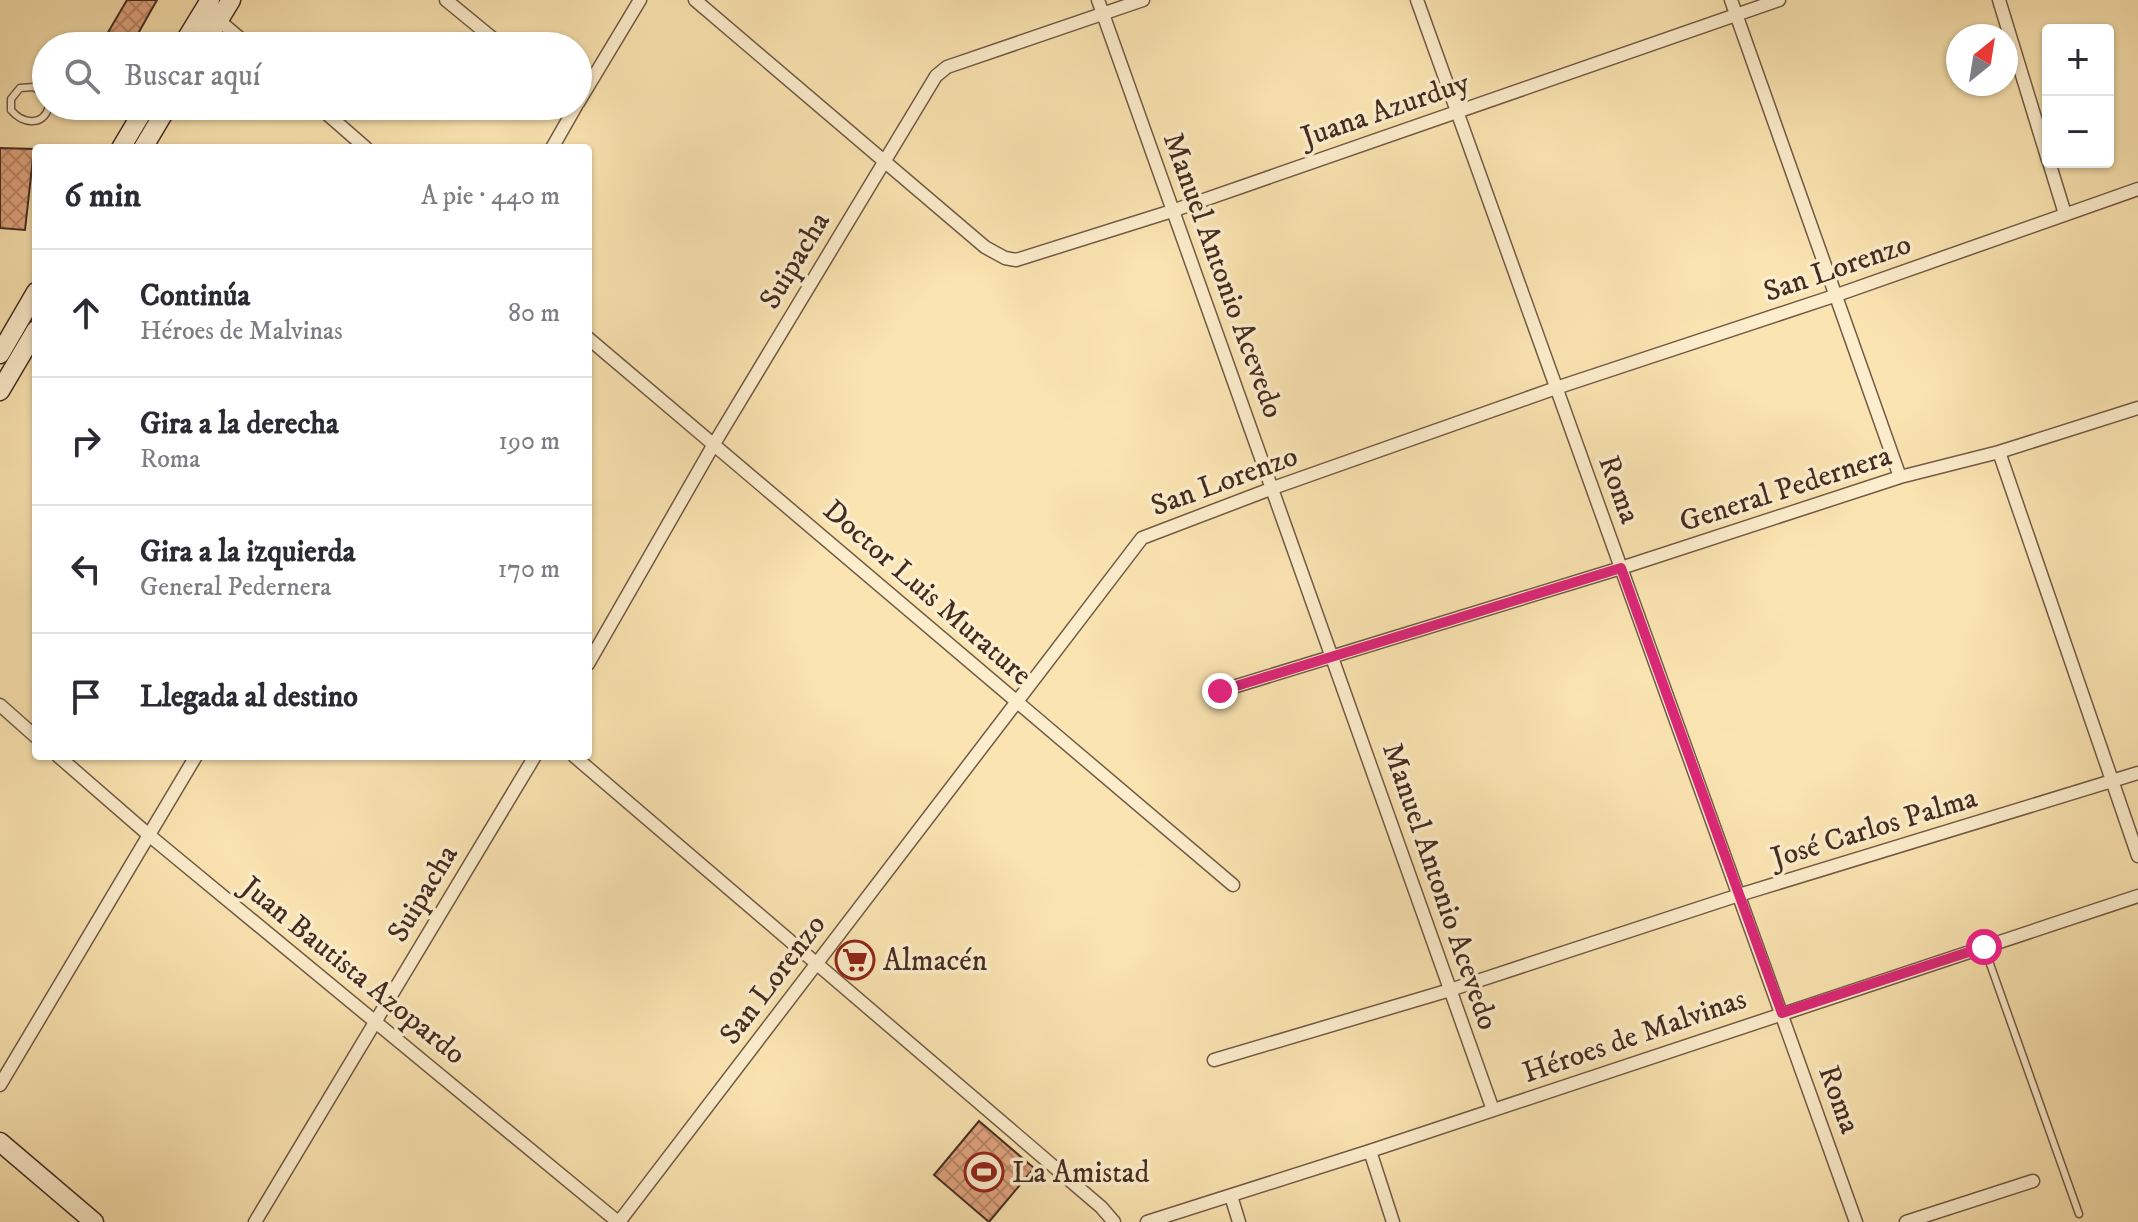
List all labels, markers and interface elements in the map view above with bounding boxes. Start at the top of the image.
north arrow [1946,24,2018,96]
map controls [2042,24,2114,168]
button: + [2042,24,2114,96]
search box [32,32,592,120]
icon: search [60,54,104,98]
text: Buscar aquí [124,58,261,95]
street label: Juana Azurduy [1294,64,1475,157]
button: − [2042,96,2114,168]
street label: Manuel Antonio Acevedo [1154,128,1291,423]
text: 6 min [64,175,141,217]
text: A pie · 440 m [421,180,560,213]
street label: Suipacha [752,205,839,316]
street label: San Lorenzo [1759,226,1916,311]
text: Continúa [140,278,250,315]
icon: ahead [64,291,108,335]
text: 80 m [508,297,560,330]
text: Héroes de Malvinas [140,315,343,348]
text: Gira a la derecha [140,406,339,443]
icon: right [64,419,108,463]
text: 190 m [498,425,560,458]
street label: San Lorenzo [1146,438,1303,525]
street label: General Pedernera [1675,438,1896,541]
text: Roma [140,443,200,476]
street label: Roma [1589,450,1648,529]
street label: Doctor Luis Murature [815,492,1039,694]
text: Gira a la izquierda [140,534,355,571]
icon: left [64,547,108,591]
text: 170 m [498,553,560,586]
text: General Pedernera [140,571,331,604]
route end [1202,673,1238,709]
icon: arrive [64,675,108,719]
text: Llegada al destino [140,679,358,716]
street label: Manuel Antonio Acevedo [1373,738,1506,1035]
street label: José Carlos Palma [1764,780,1982,878]
street label: Suipacha [380,838,467,949]
street label: Juan Bautista Azopardo [231,867,473,1073]
street label: San Lorenzo [712,907,834,1052]
route start [1966,929,2002,965]
supermarket icon: Almacén [834,939,876,981]
place label: Almacén [883,943,988,980]
street label: Héroes de Malvinas [1518,981,1751,1092]
street label: Roma [1809,1060,1868,1139]
sports icon: La Amistad [963,1151,1005,1193]
place label: La Amistad [1012,1155,1150,1192]

